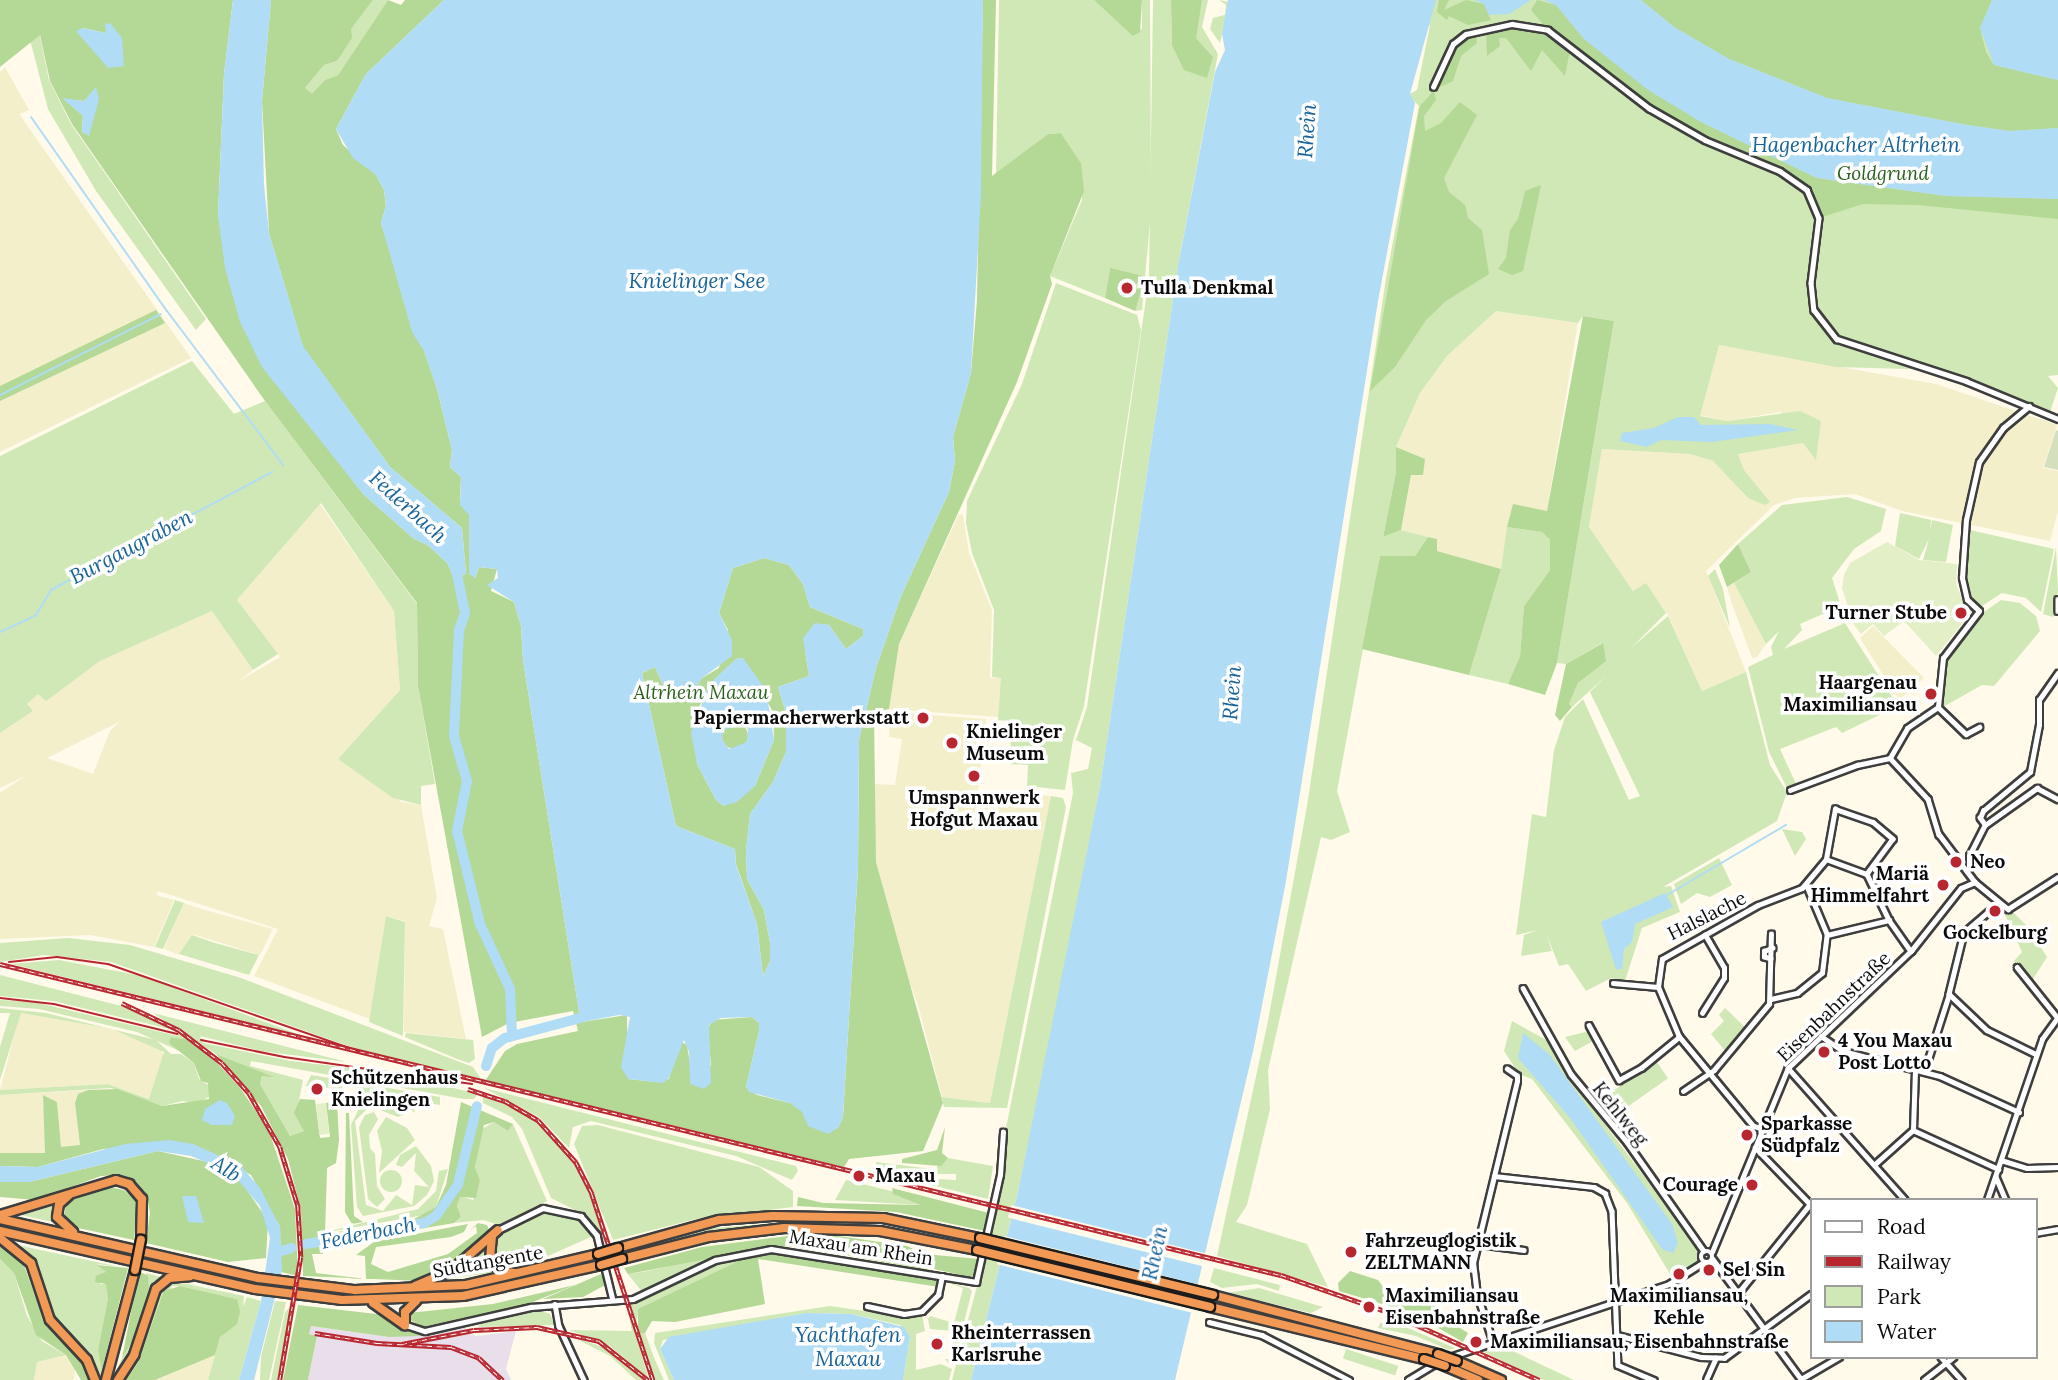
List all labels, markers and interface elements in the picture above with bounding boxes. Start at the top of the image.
water label: Rhein [1293,103,1321,159]
water label: Hagenbacher Altrhein [1752,132,1960,158]
park label: Goldgrund [1837,163,1929,185]
water label: Knielinger See [628,268,766,294]
place label: Tulla Denkmal [1141,277,1273,299]
marker: Tulla Denkmal [1119,280,1135,296]
water label: Federbach [364,466,452,548]
water label: Burgaugraben [65,504,197,590]
place label: Turner Stube [1825,602,1947,624]
marker: Turner Stube [1953,605,1969,621]
water label: Rhein [1218,665,1246,721]
place label: Haargenau Maximiliansau [1783,672,1917,716]
park label: Altrhein Maxau [634,682,768,704]
marker: Haargenau Maximiliansau [1923,686,1939,702]
place label: Papiermacherwerkstatt [693,707,909,729]
marker: Papiermacherwerkstatt [915,710,931,726]
place label: Knielinger Museum [966,721,1062,765]
marker: Knielinger Museum [944,735,960,751]
marker: Umspannwerk Hofgut Maxau [966,768,982,784]
place label: Umspannwerk Hofgut Maxau [908,787,1040,831]
place label: Neo [1970,851,2005,873]
marker: Neo [1948,854,1964,870]
place label: Mariä Himmelfahrt [1810,863,1929,907]
marker: Mariä Himmelfahrt [1935,877,1951,893]
street label: Halslache [1664,887,1750,945]
marker: Gockelburg [1987,903,2003,919]
place label: Gockelburg [1943,922,2047,944]
street label: Eisenbahnstraße [1773,947,1895,1067]
place label: 4 You Maxau Post Lotto [1838,1030,1952,1074]
marker: 4 You Maxau Post Lotto [1816,1044,1832,1060]
place label: Schützenhaus Knielingen [331,1067,458,1111]
street label: Kehlweg [1587,1078,1653,1150]
marker: Schützenhaus Knielingen [309,1081,325,1097]
place label: Sparkasse Südpfalz [1761,1113,1852,1157]
marker: Sparkasse Südpfalz [1739,1127,1755,1143]
water label: Alb [207,1150,245,1188]
place label: Maxau [875,1165,935,1187]
marker: Maxau [849,1166,869,1186]
place label: Courage [1663,1174,1738,1196]
marker: Courage [1744,1177,1760,1193]
legend [1810,1198,2037,1359]
water label: Federbach [318,1211,418,1255]
text: Road [1877,1213,1926,1240]
water label: Rhein [1137,1224,1173,1282]
street label: Maxau am Rhein [787,1225,935,1271]
place label: Fahrzeuglogistik ZELTMANN [1365,1230,1516,1274]
street label: Südtangente [431,1241,545,1283]
marker: Fahrzeuglogistik ZELTMANN [1343,1244,1359,1260]
text: Railway [1877,1248,1951,1275]
place label: Sel Sin [1723,1259,1785,1281]
marker: Sel Sin [1701,1262,1717,1278]
marker: Maximiliansau, Kehle [1671,1266,1687,1282]
text: Park [1877,1283,1921,1310]
place label: Maximiliansau Eisenbahnstraße [1385,1285,1540,1329]
place label: Maximiliansau, Kehle [1610,1285,1748,1329]
marker: Maximiliansau Eisenbahnstraße [1359,1297,1379,1317]
text: Water [1877,1318,1936,1345]
water label: Yachthafen Maxau [795,1322,901,1372]
place label: Rheinterrassen Karlsruhe [951,1322,1091,1366]
place label: Maximiliansau, Eisenbahnstraße [1490,1331,1789,1353]
marker: Maximiliansau, Eisenbahnstraße [1468,1334,1484,1350]
marker: Rheinterrassen Karlsruhe [929,1336,945,1352]

